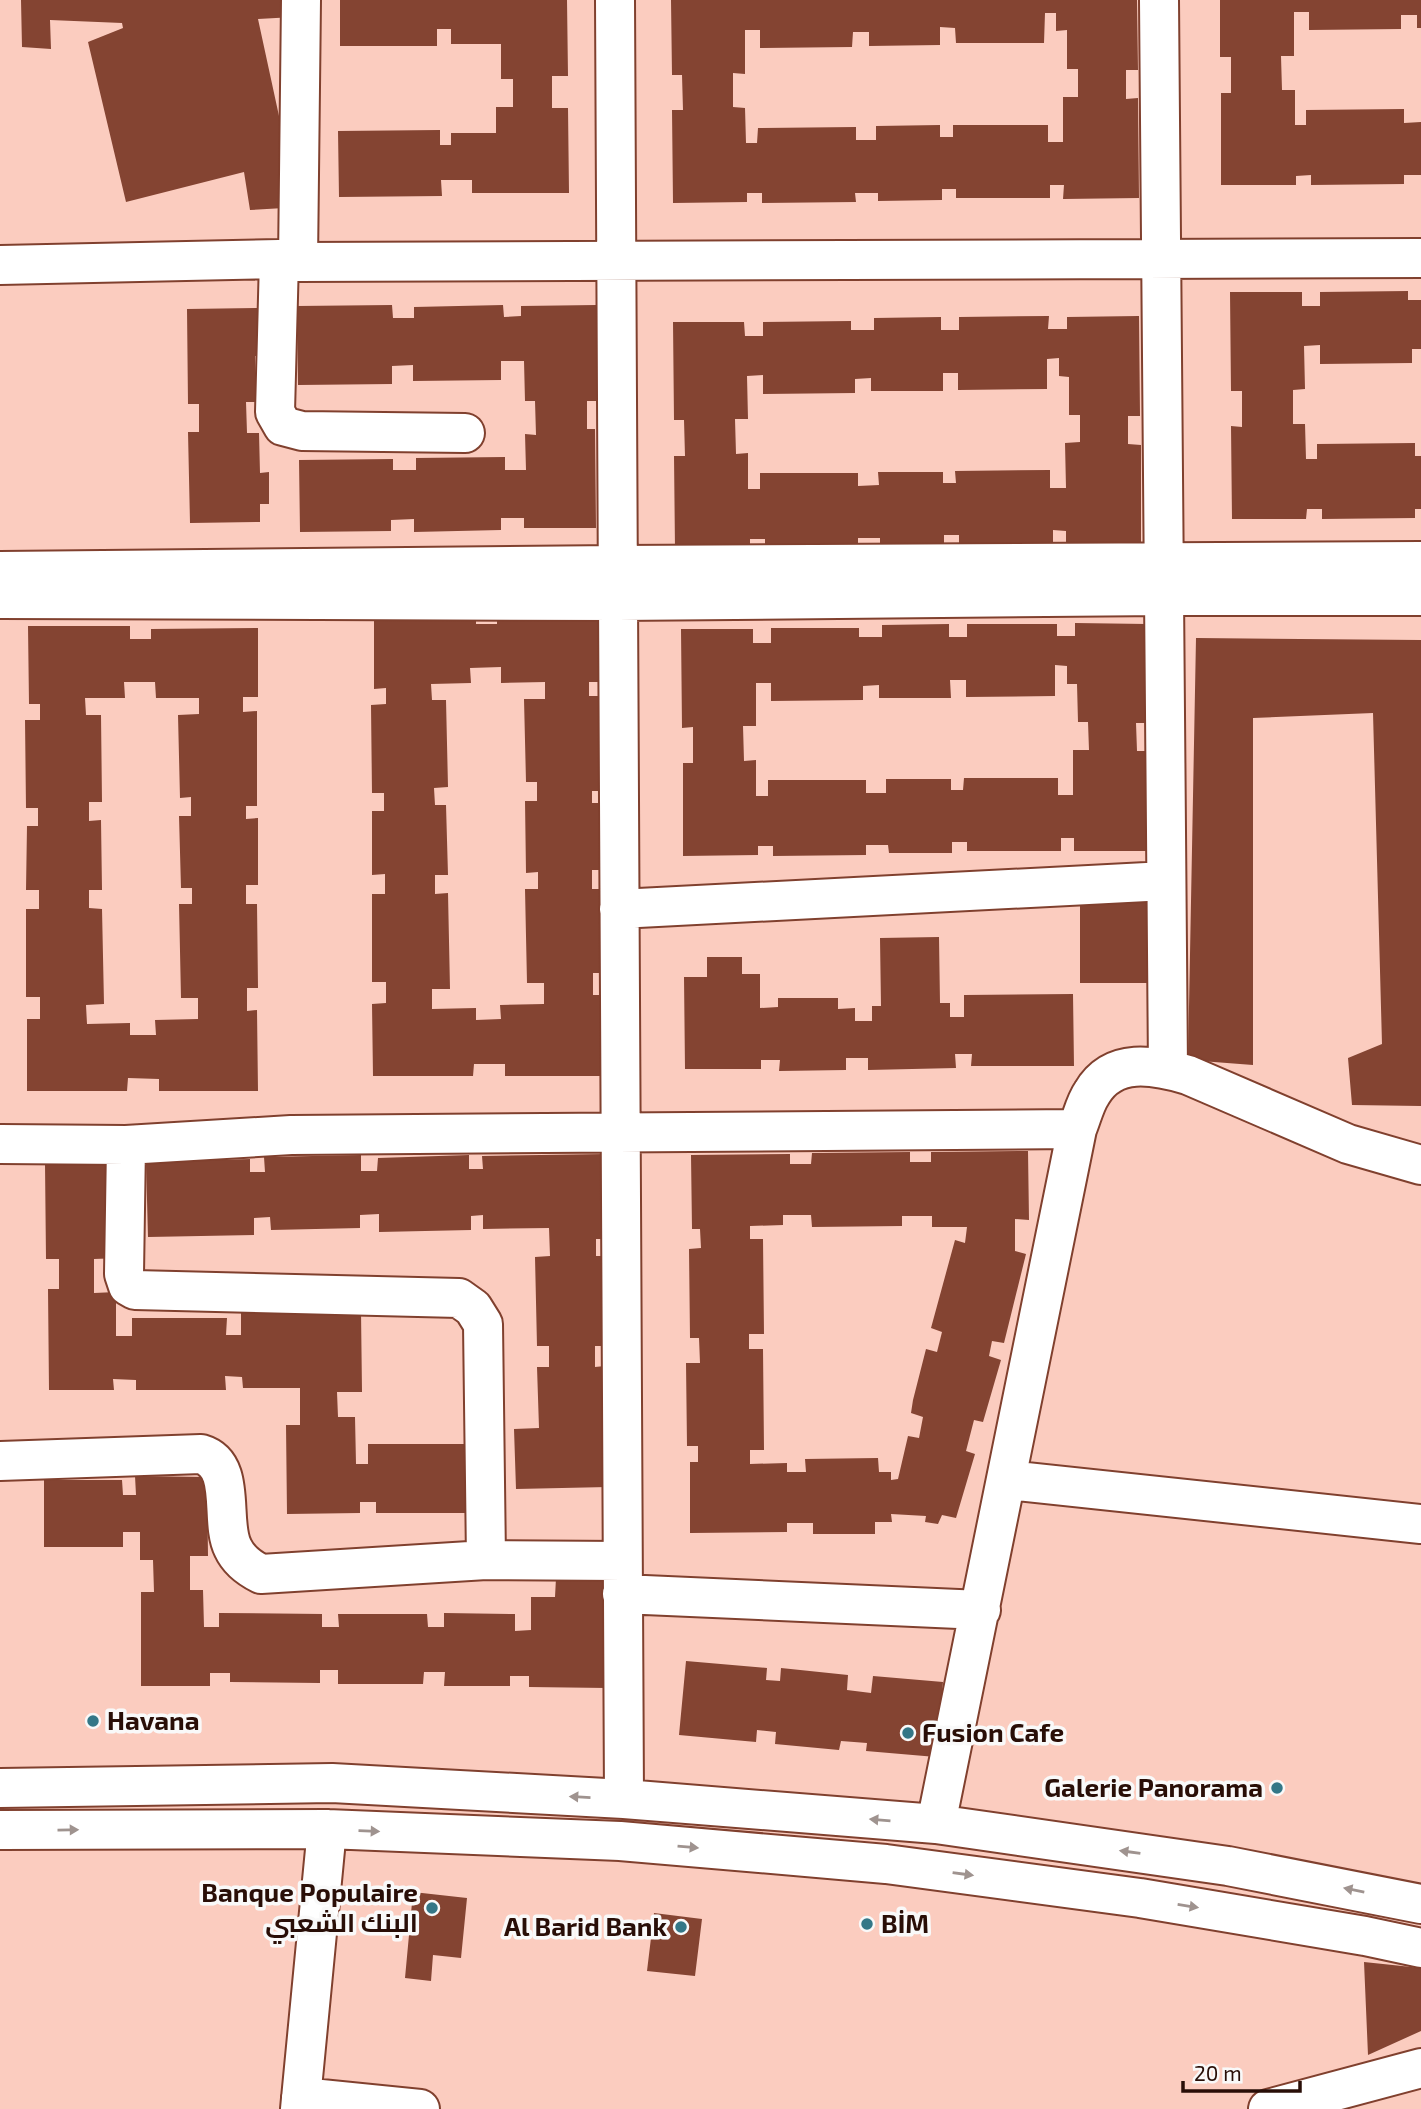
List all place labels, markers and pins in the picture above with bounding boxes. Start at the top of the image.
place label: Havana [107,1704,199,1735]
marker: Havana [85,1713,101,1729]
place label: Fusion Cafe [922,1716,1064,1747]
marker: Fusion Cafe [900,1725,916,1741]
place label: Galerie Panorama [1044,1771,1263,1802]
marker: Galerie Panorama [1269,1780,1285,1796]
place label: Banque Populaire البنك الشعبي [201,1876,418,1944]
marker: Banque Populaire البنك الشعبي [424,1900,440,1916]
place label: BİM [881,1907,929,1938]
place label: Al Barid Bank [504,1910,667,1941]
marker: BİM [859,1916,875,1932]
marker: Al Barid Bank [673,1919,689,1935]

